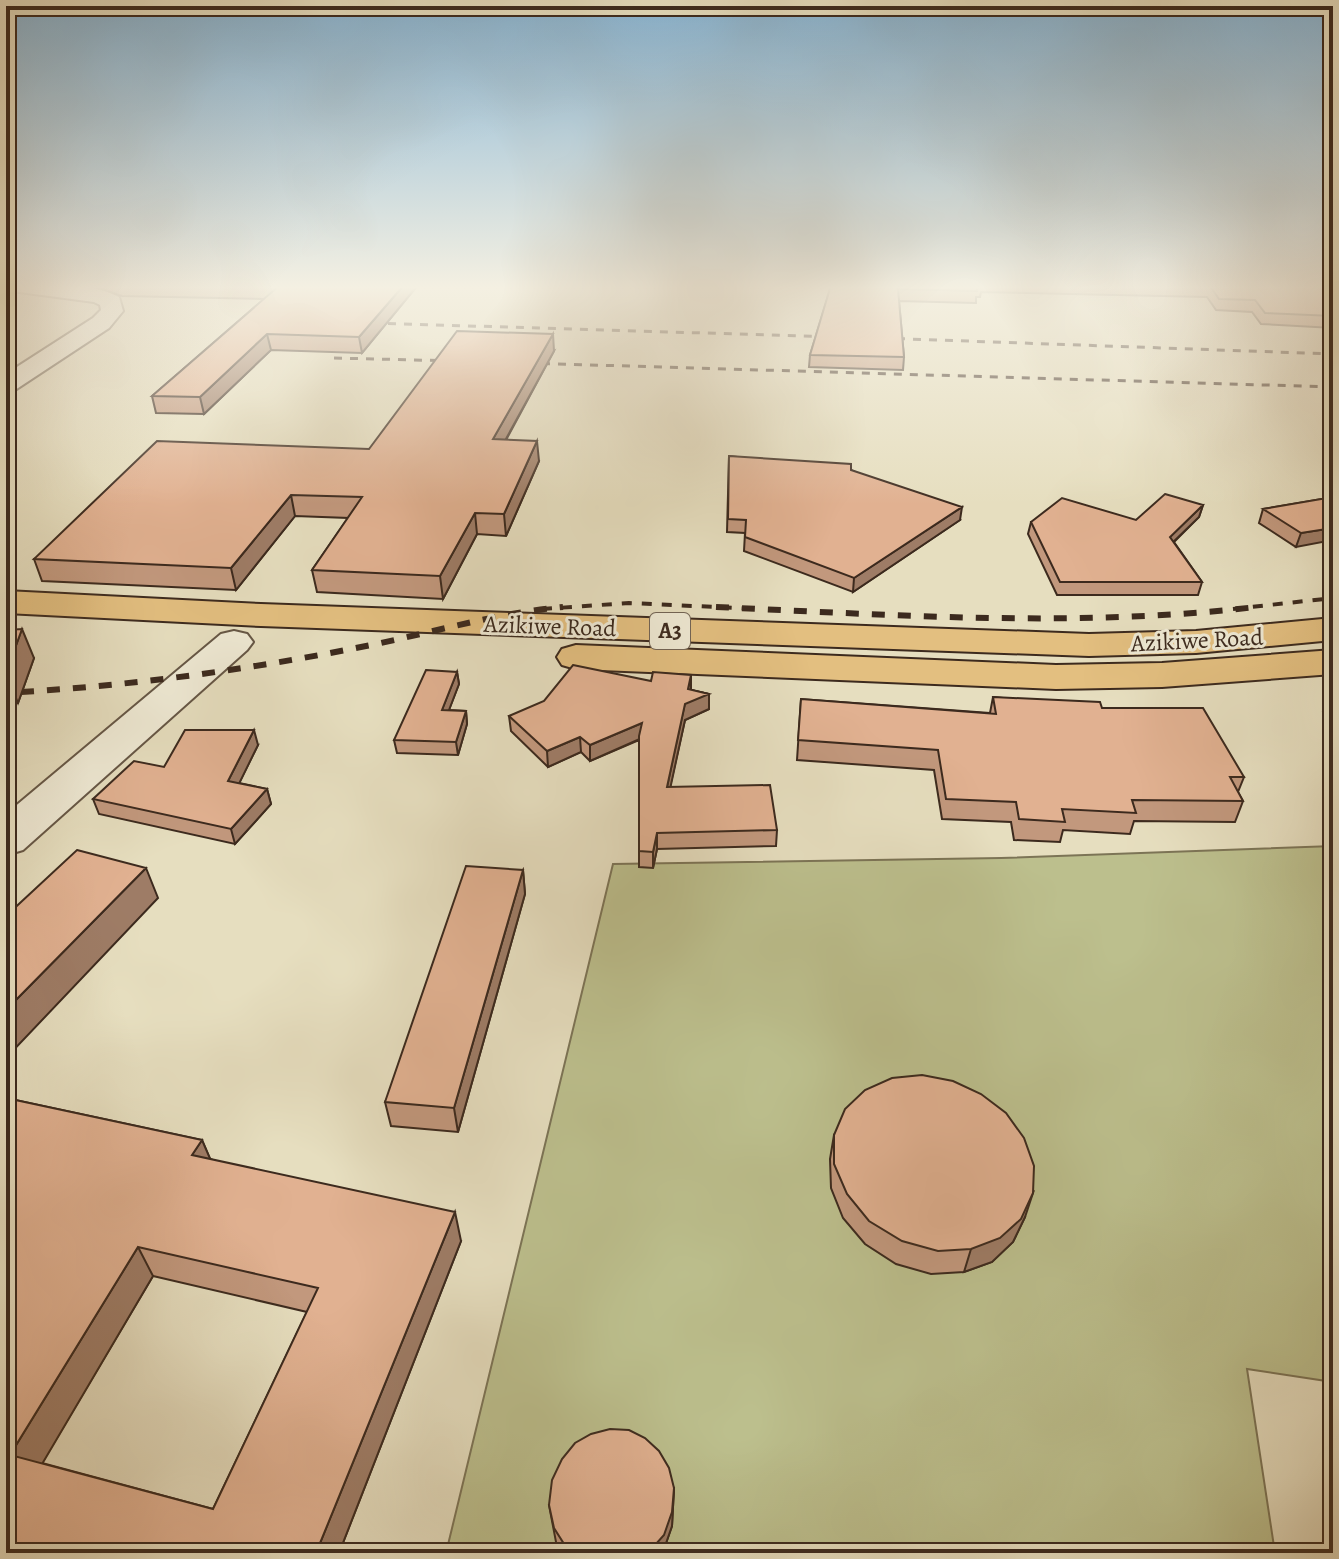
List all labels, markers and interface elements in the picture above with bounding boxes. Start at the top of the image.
street label: Azikiwe Road [482,608,617,644]
road number: A3 [650,613,690,649]
street label: Azikiwe Road [1129,621,1264,659]

